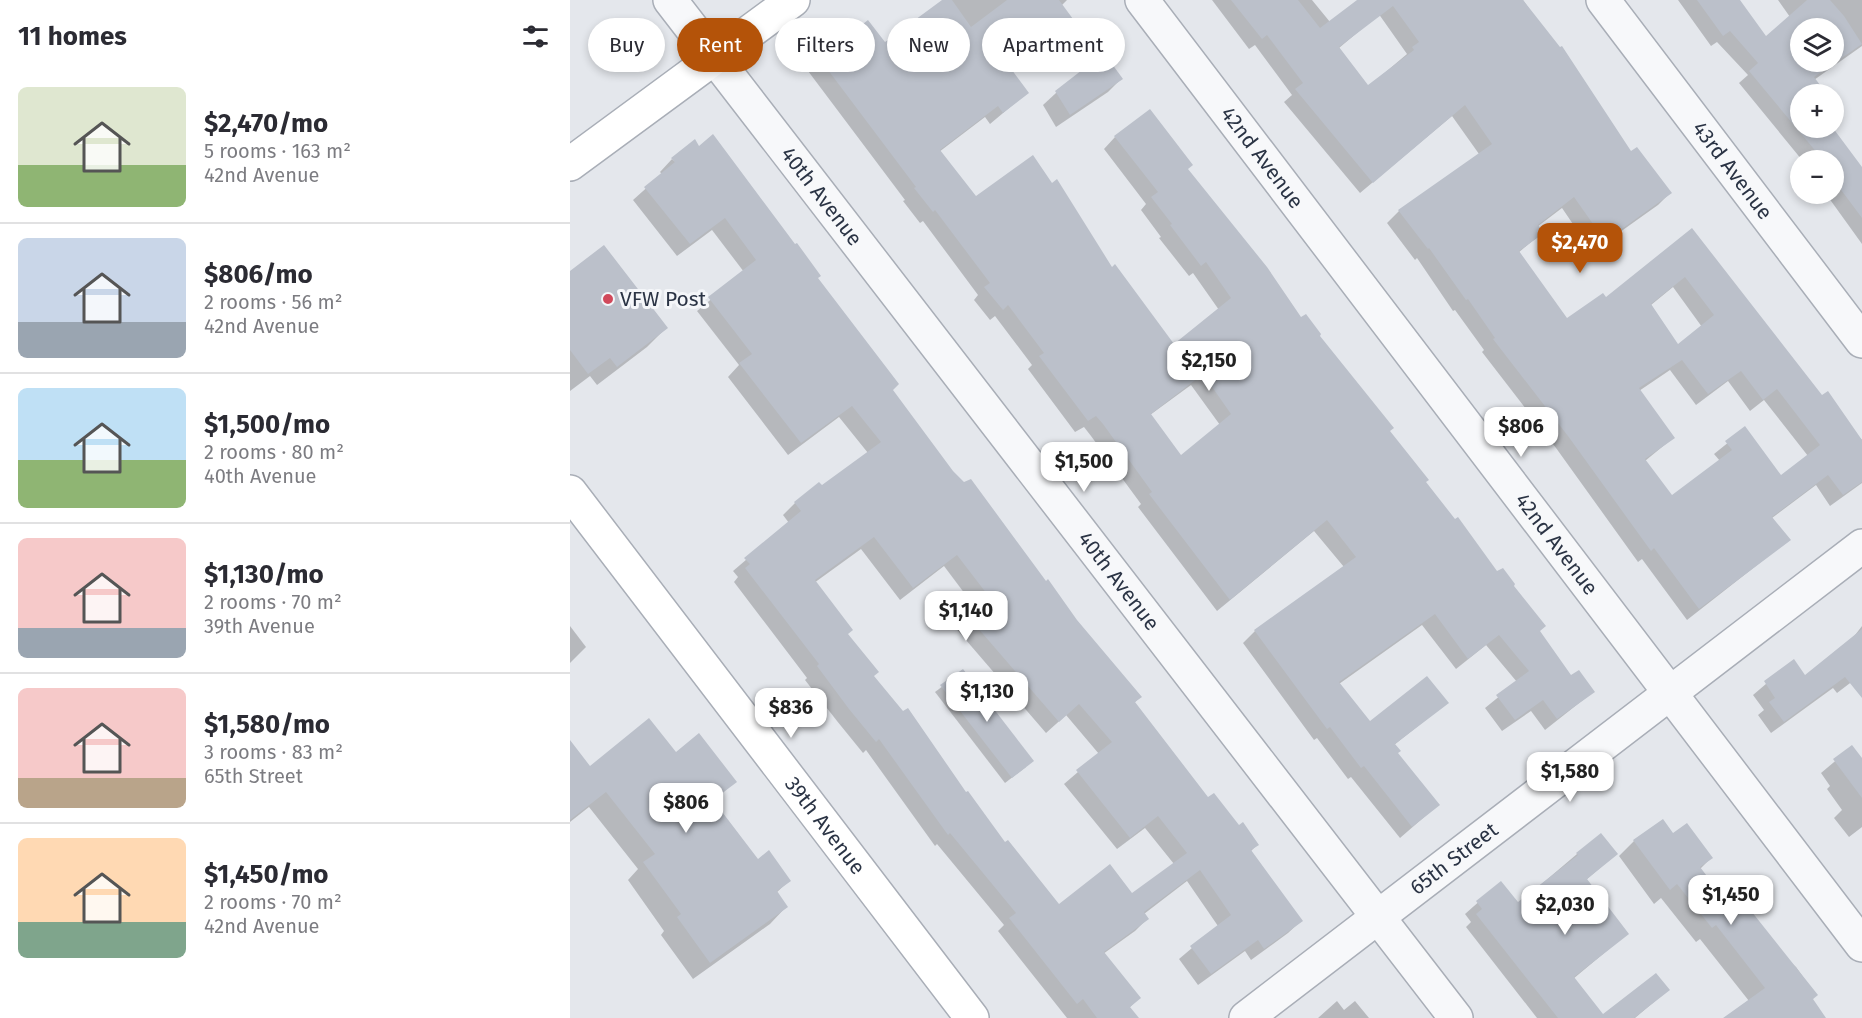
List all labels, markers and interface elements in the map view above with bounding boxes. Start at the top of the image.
chip: Buy [588,18,665,72]
chip: Rent [677,18,763,72]
chip: Filters [775,18,875,72]
chip: New [887,18,970,72]
chip: Apartment [982,18,1125,72]
map controls [1790,18,1844,204]
button: layers [1790,18,1844,72]
icon: filters [519,20,552,53]
text: 11 homes [18,21,127,52]
button: + [1790,84,1844,138]
street label: 42nd Avenue [1215,101,1309,214]
text: $2,470/mo [204,108,328,139]
icon: home [66,111,138,183]
street label: 43rd Avenue [1687,116,1778,225]
text: 5 rooms · 163 m² [204,139,351,163]
street label: 40th Avenue [775,142,868,251]
button: − [1790,150,1844,204]
text: 42nd Avenue [204,163,320,187]
pin: $2,470 [1531,223,1629,274]
text: $2,470 [1551,230,1609,254]
text: $806/mo [204,259,313,290]
icon: home [66,262,138,334]
place label: VFW Post [620,286,707,312]
text: 2 rooms · 56 m² [204,290,343,314]
marker: VFW Post [601,292,615,306]
text: 42nd Avenue [204,314,320,338]
pin: $2,150 [1160,341,1258,392]
text: $2,150 [1181,348,1237,372]
pin: $806 [1485,407,1557,458]
text: $1,500/mo [204,409,330,440]
icon: home [66,412,138,484]
text: $806 [1498,414,1544,438]
text: 2 rooms · 80 m² [204,440,344,464]
pin: $1,500 [1035,442,1133,493]
text: $1,500 [1055,449,1113,473]
text: 40th Avenue [204,464,316,488]
street label: 42nd Avenue [1509,488,1604,600]
street label: 40th Avenue [1072,526,1165,636]
text: $1,130/mo [204,559,324,590]
icon: home [66,562,138,634]
text: 2 rooms · 70 m² [204,590,342,614]
pin: $1,140 [917,591,1015,642]
text: $1,140 [939,598,993,622]
text: 39th Avenue [204,614,315,638]
pin: $1,130 [938,672,1036,723]
text: $1,130 [960,679,1014,703]
pin: $836 [755,688,827,739]
text: $836 [769,695,813,719]
text: $1,580/mo [204,709,330,740]
icon: home [66,712,138,784]
text: 3 rooms · 83 m² [204,740,343,764]
pin: $1,580 [1521,752,1619,803]
text: $1,580 [1541,759,1599,783]
text: 65th Street [204,764,303,788]
street label: 39th Avenue [779,772,871,880]
pin: $806 [650,783,722,834]
text: $806 [663,790,709,814]
street label: 65th Street [1405,816,1503,901]
text: $1,450/mo [204,859,329,890]
icon: home [66,862,138,934]
pin: $1,450 [1682,875,1780,926]
text: $1,450 [1702,882,1760,906]
pin: $2,030 [1516,885,1614,936]
text: 2 rooms · 70 m² [204,890,342,914]
text: $2,030 [1535,892,1595,916]
text: 42nd Avenue [204,914,320,938]

